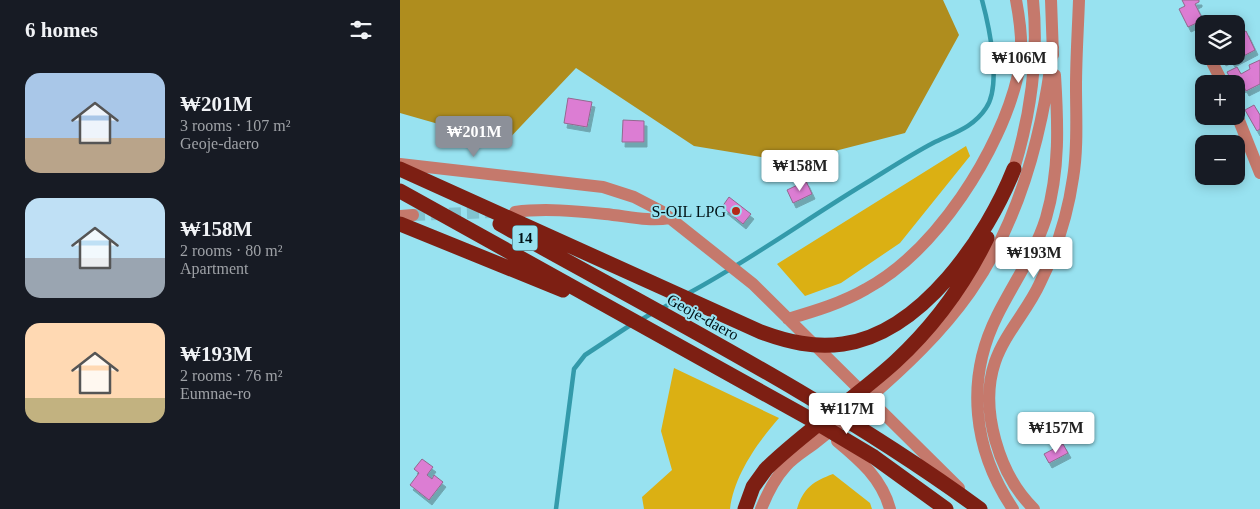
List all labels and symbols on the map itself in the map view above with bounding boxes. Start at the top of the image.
pin: ₩106M [984,42,1054,84]
pin: ₩201M [439,116,509,158]
pin: ₩158M [765,150,835,192]
place label: S-OIL LPG [651,203,726,220]
marker: S-OIL LPG [730,205,742,217]
road number: 14 [512,226,538,250]
pin: ₩193M [999,236,1069,279]
street label: Geoje-daero [664,290,742,344]
pin: ₩117M [812,392,882,435]
pin: ₩157M [1021,412,1091,454]

